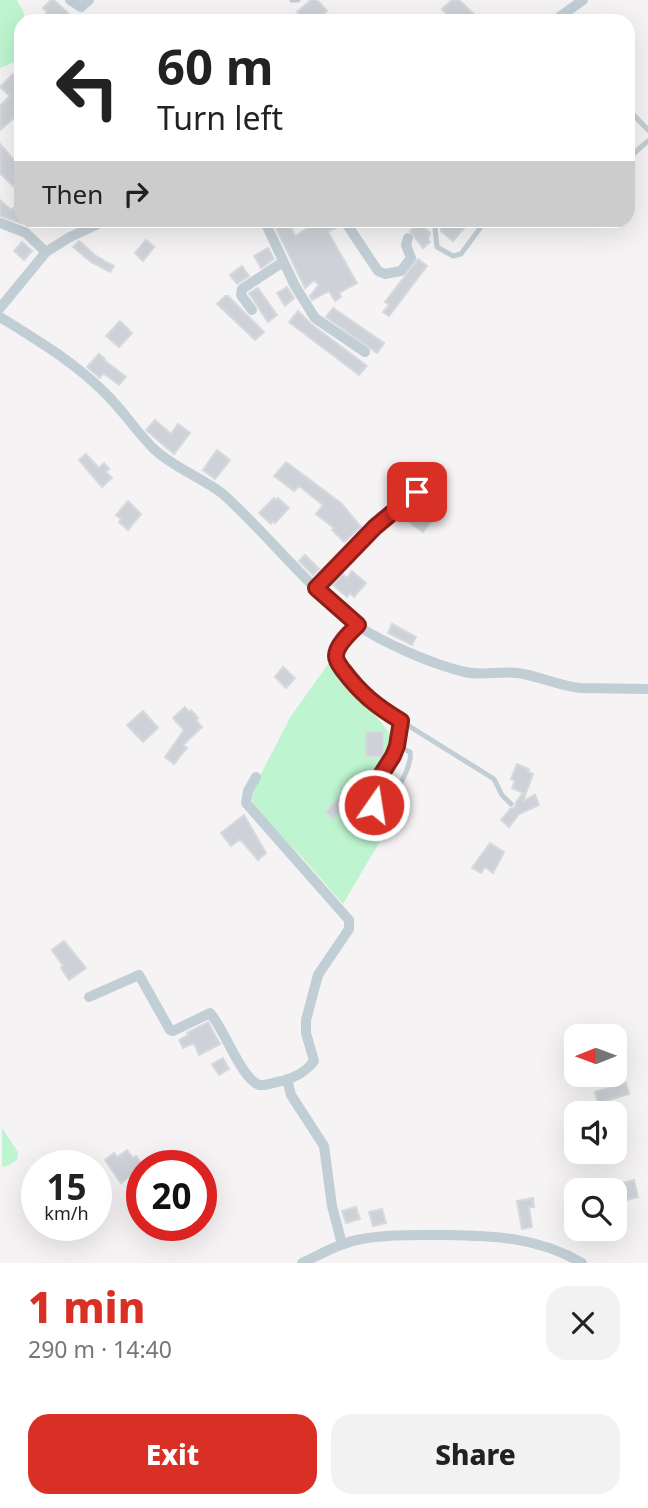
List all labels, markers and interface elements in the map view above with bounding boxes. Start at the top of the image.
text: 60 m [157,33,274,99]
icon: left [42,42,133,133]
text: Turn left [157,96,283,139]
icon: right [117,175,155,213]
text: Then [42,176,103,212]
pin [387,462,447,522]
icon: arrive [398,473,436,511]
position arrow [337,768,411,842]
north arrow [564,1024,626,1087]
map controls [564,1024,627,1241]
button: sound [564,1101,627,1164]
speed limit sign: 20 [126,1150,217,1241]
text: 15 [46,1163,87,1210]
button: search [564,1178,627,1241]
text: km/h [44,1201,89,1225]
text: 1 min [28,1278,145,1335]
button: close [546,1286,620,1360]
text: 290 m · 14:40 [28,1333,172,1365]
button: Exit [28,1414,317,1494]
button: Share [331,1414,620,1494]

